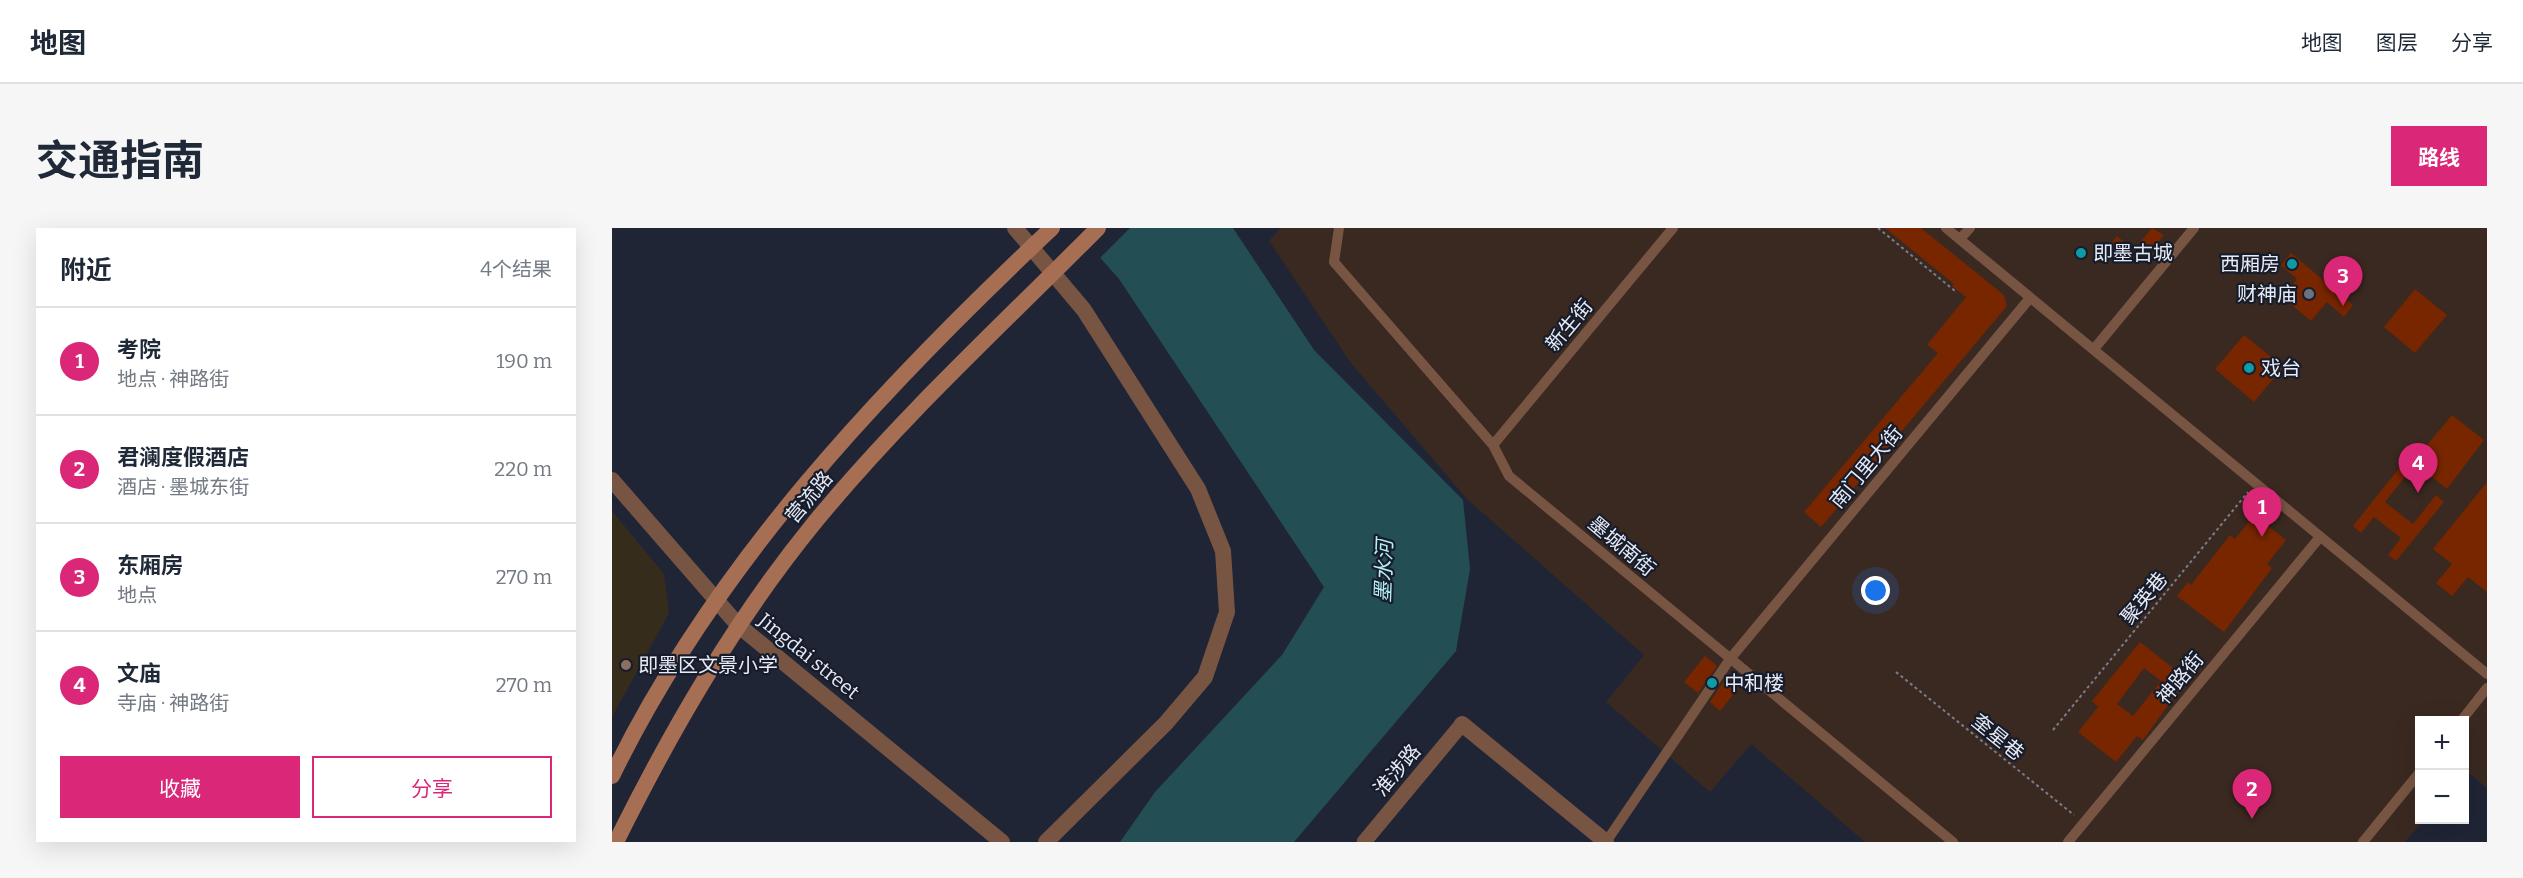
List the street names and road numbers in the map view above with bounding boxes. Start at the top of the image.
street label: 新生街 [1541,294,1597,356]
street label: 南门里大街 [1825,421,1907,513]
street label: 营流路 [781,466,837,528]
street label: 墨城南街 [1584,511,1660,581]
street label: 聚英巷 [2116,567,2172,629]
street label: Jingdai street [753,607,864,704]
street label: 神路街 [2152,647,2208,709]
street label: 奎星巷 [1967,709,2029,765]
street label: 淮涉路 [1369,739,1425,801]

